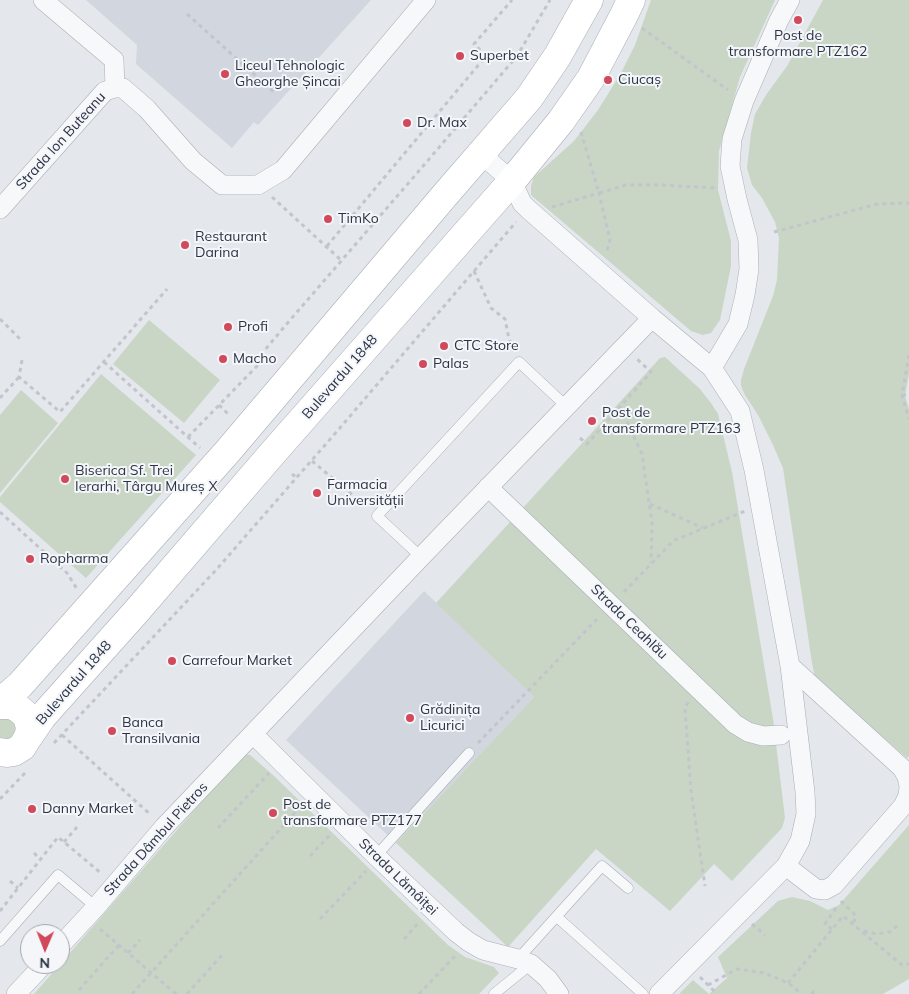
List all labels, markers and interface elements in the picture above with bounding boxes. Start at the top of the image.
marker: Post de transformare PTZ162 [792,14,804,26]
place label: Post de transformare PTZ162 [729,28,867,60]
place label: Superbet [470,48,529,64]
marker: Superbet [454,50,466,62]
place label: Liceul Tehnologic Gheorghe Șincai [235,58,345,90]
marker: Liceul Tehnologic Gheorghe Șincai [219,68,231,80]
place label: Ciucaș [618,72,661,88]
marker: Ciucaș [602,74,614,86]
street label: Strada Ion Buteanu [13,89,109,193]
place label: Dr. Max [417,115,467,131]
marker: Dr. Max [401,117,413,129]
place label: TimKo [338,211,379,227]
marker: TimKo [322,213,334,225]
place label: Restaurant Darina [195,229,267,262]
marker: Restaurant Darina [179,239,191,251]
place label: Profi [238,319,268,335]
marker: Profi [222,321,234,333]
street label: Bulevardul 1848 [299,331,381,423]
place label: CTC Store [454,338,519,354]
marker: CTC Store [438,340,450,352]
place label: Macho [233,351,277,367]
marker: Macho [217,353,229,365]
place label: Palas [433,356,469,372]
marker: Palas [417,358,429,370]
place label: Post de transformare PTZ163 [602,405,741,438]
marker: Post de transformare PTZ163 [586,415,598,427]
place label: Biserica Sf. Trei Ierarhi, Târgu Mureș X [75,463,218,496]
marker: Biserica Sf. Trei Ierarhi, Târgu Mureș X [59,473,71,485]
place label: Farmacia Universității [327,477,404,510]
marker: Farmacia Universității [311,487,323,499]
place label: Ropharma [40,551,108,567]
marker: Ropharma [24,553,36,565]
street label: Strada Ceahlău [587,581,671,663]
street label: Bulevardul 1848 [33,637,115,729]
place label: Carrefour Market [182,653,292,669]
marker: Carrefour Market [166,655,178,667]
place label: Grădinița Licurici [420,702,480,734]
marker: Grădinița Licurici [404,712,416,724]
place label: Banca Transilvania [122,715,200,748]
marker: Banca Transilvania [106,725,118,737]
street label: Strada Dâmbul Pietros [101,779,211,899]
place label: Post de transformare PTZ177 [283,797,422,830]
place label: Danny Market [42,801,133,817]
marker: Danny Market [26,803,38,815]
marker: Post de transformare PTZ177 [267,807,279,819]
street label: Strada Lămâiței [355,835,441,919]
north arrow [20,924,70,974]
text: N [39,954,50,972]

